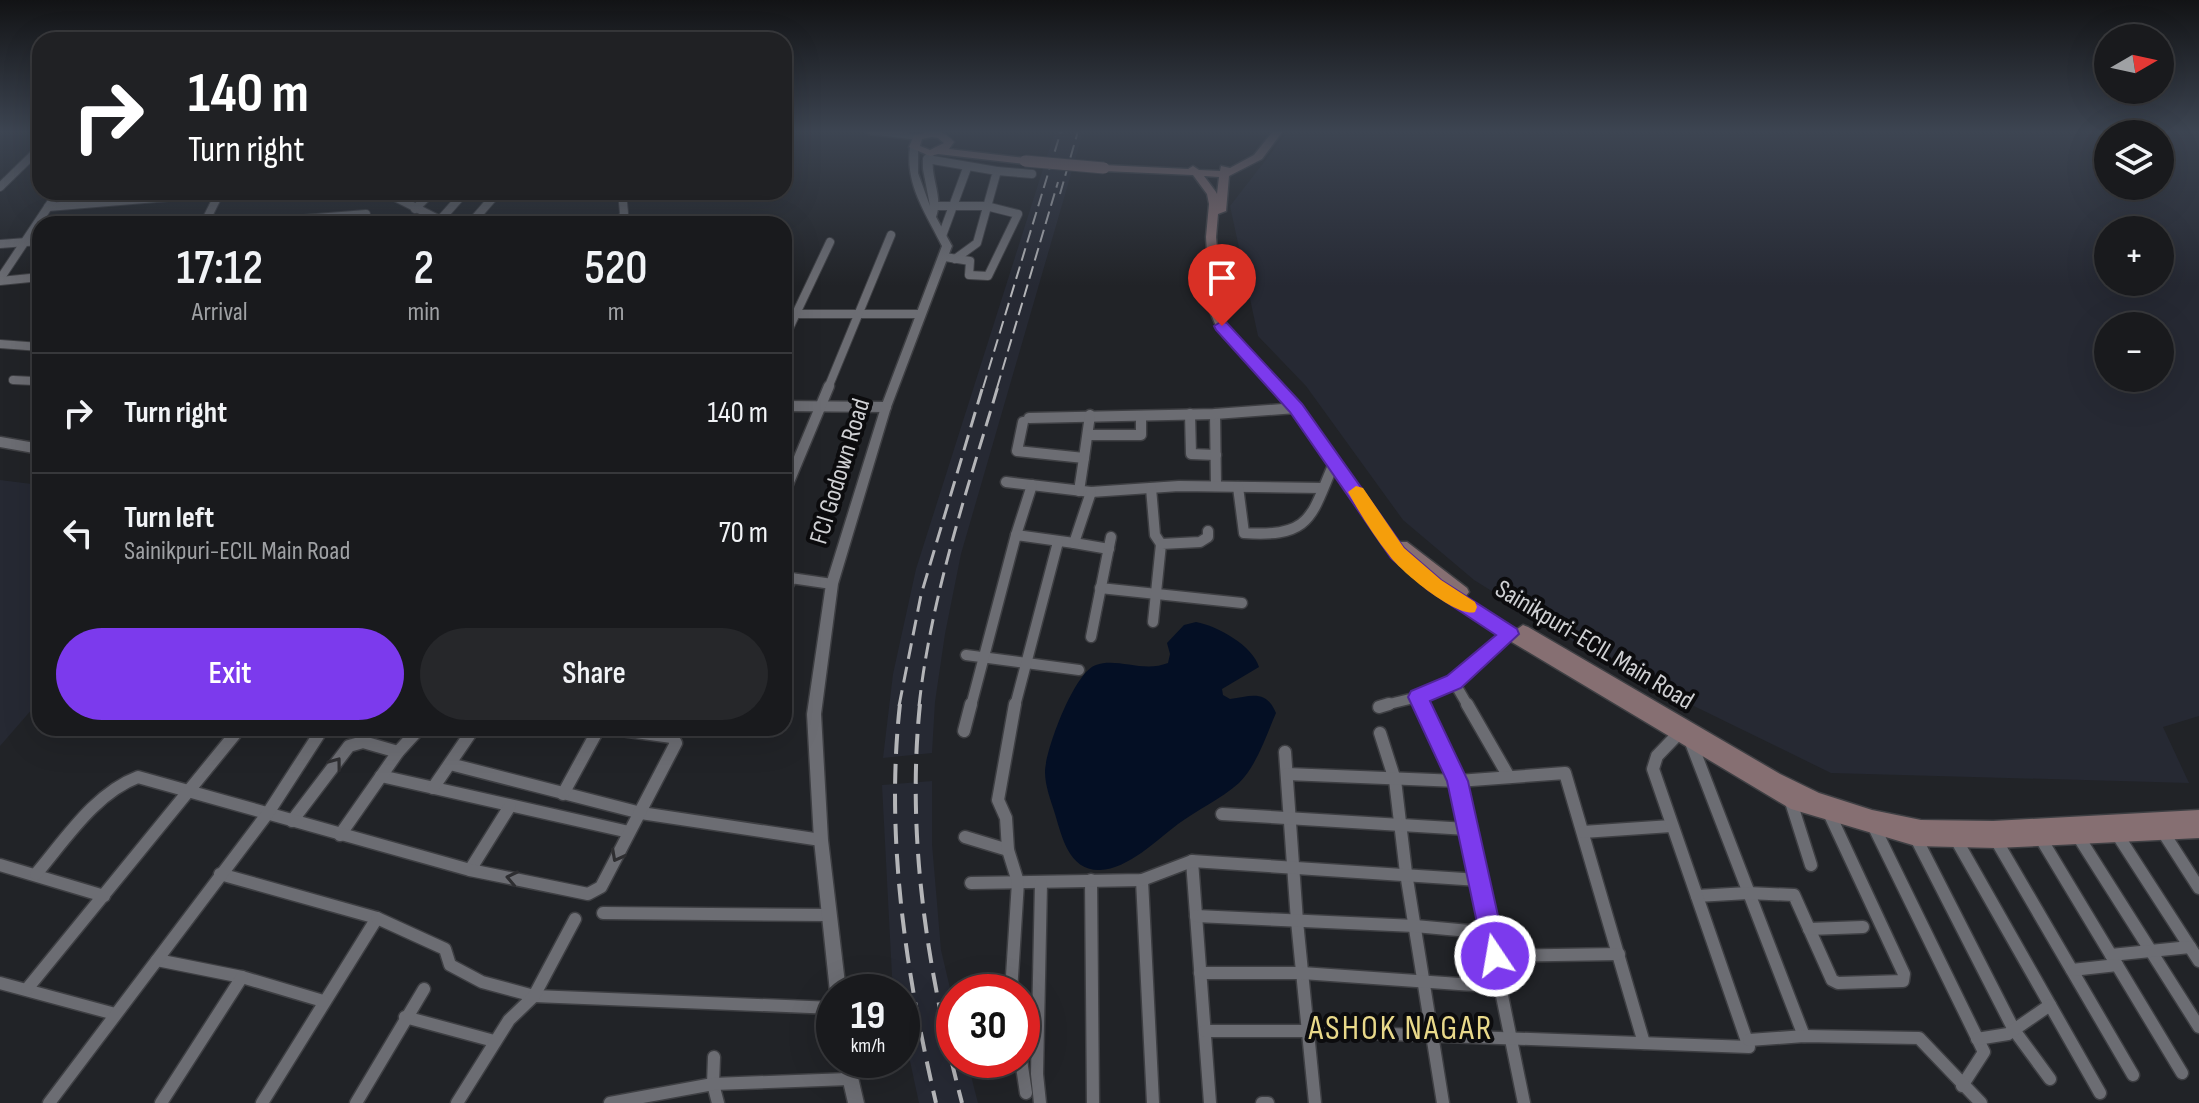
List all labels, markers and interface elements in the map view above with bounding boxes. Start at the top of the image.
north arrow [2094,24,2174,104]
map controls [2094,24,2174,392]
text: 140 m [188,61,309,128]
icon: right [56,64,160,168]
button: layers [2094,120,2174,200]
text: Turn right [188,129,305,172]
button: + [2094,216,2174,296]
text: 17:12 [176,240,263,297]
text: 2 [414,240,434,297]
text: 520 [585,240,648,297]
pin [1188,244,1256,326]
icon: arrive [1200,256,1244,300]
text: Arrival [192,297,248,328]
text: min [407,297,440,328]
text: m [608,297,624,328]
button: − [2094,312,2174,392]
icon: right [56,391,100,435]
text: Turn right [124,395,227,431]
text: 140 m [708,395,768,431]
street label: FCI Godown Road [804,395,877,548]
text: Turn left [124,500,214,536]
icon: left [56,511,100,555]
text: 70 m [719,515,768,551]
text: Sainikpuri-ECIL Main Road [124,536,350,567]
street label: Sainikpuri-ECIL Main Road [1489,574,1699,717]
button: Exit [56,628,404,720]
button: Share [420,628,768,720]
one-way arrow [326,757,340,772]
one-way arrow [611,847,626,862]
one-way arrow [505,871,518,888]
position arrow [1453,914,1537,998]
speed limit sign: 30 [936,974,1040,1078]
text: 19 [851,992,885,1040]
district label: ASHOK NAGAR [1308,1008,1493,1049]
text: km/h [851,1034,885,1058]

